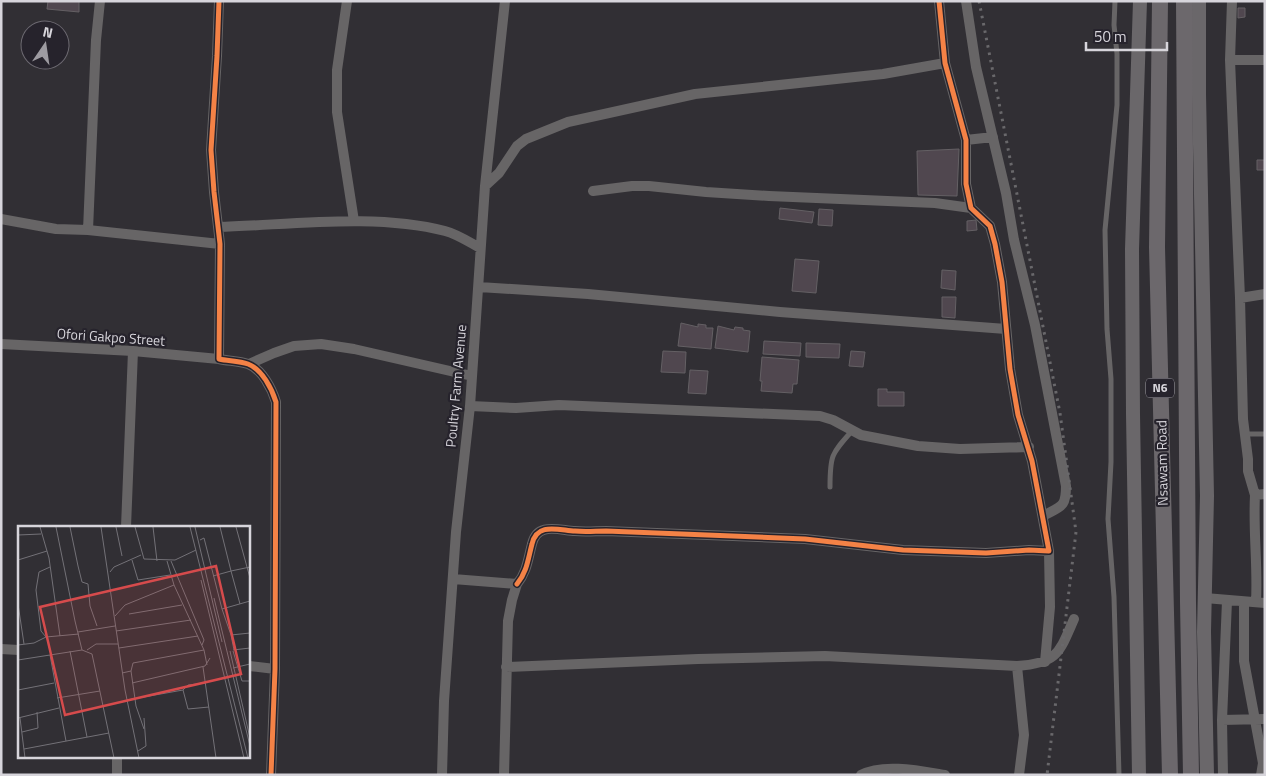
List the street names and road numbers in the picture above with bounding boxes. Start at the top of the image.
street label: Ofori Gakpo Street [56,322,166,351]
street label: Poultry Farm Avenue [440,324,471,448]
road number: N6 [1146,378,1174,398]
street label: Nsawam Road [1150,420,1173,506]

